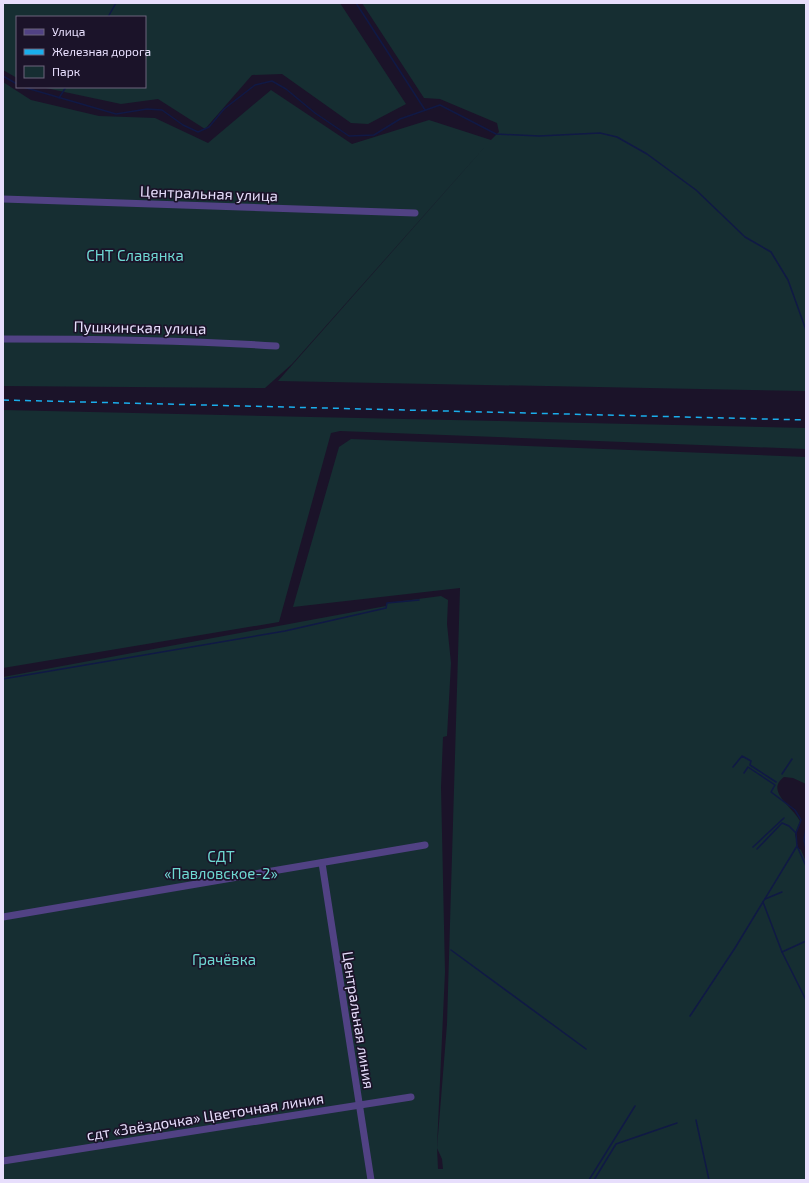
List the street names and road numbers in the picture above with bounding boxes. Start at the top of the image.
street label: Центральная улица [140,182,278,205]
street label: Пушкинская улица [73,317,207,338]
street label: Центральная линия [339,950,379,1090]
street label: сдт «Звёздочка» Цветочная линия [85,1088,325,1144]

